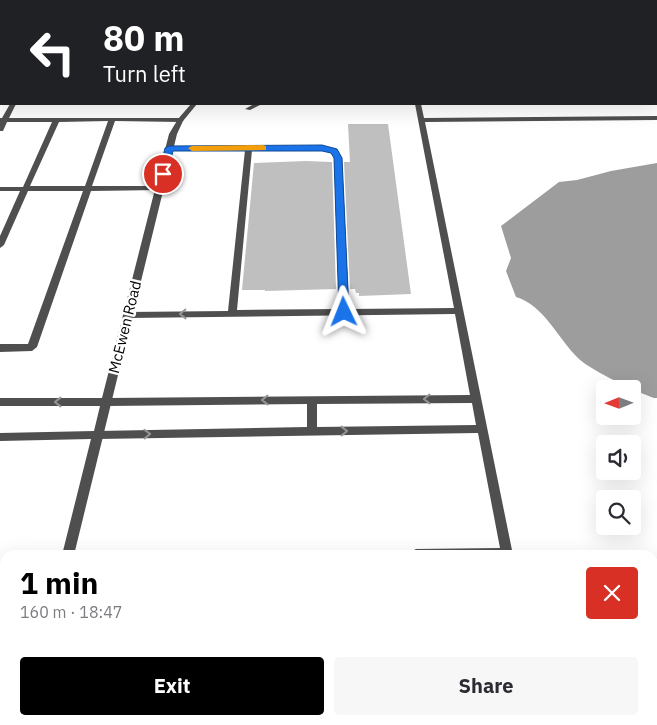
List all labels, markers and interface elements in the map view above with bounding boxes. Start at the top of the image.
text: 80 m [103,15,185,61]
icon: left [20,20,85,85]
text: Turn left [103,59,186,88]
pin [142,153,184,195]
icon: arrive [149,160,177,188]
street label: McEwen Road [104,279,145,375]
position arrow [317,285,369,337]
one-way arrow [179,309,186,319]
north arrow [596,380,641,425]
map controls [596,380,641,535]
one-way arrow [423,394,431,404]
one-way arrow [261,395,268,405]
one-way arrow [54,397,62,407]
one-way arrow [341,426,349,436]
one-way arrow [144,429,151,439]
button: sound [596,435,641,480]
button: search [596,490,641,535]
text: 1 min [20,563,98,602]
button: close [586,567,638,619]
text: 160 m · 18:47 [20,602,122,622]
button: Exit [20,657,324,715]
button: Share [334,657,638,715]

